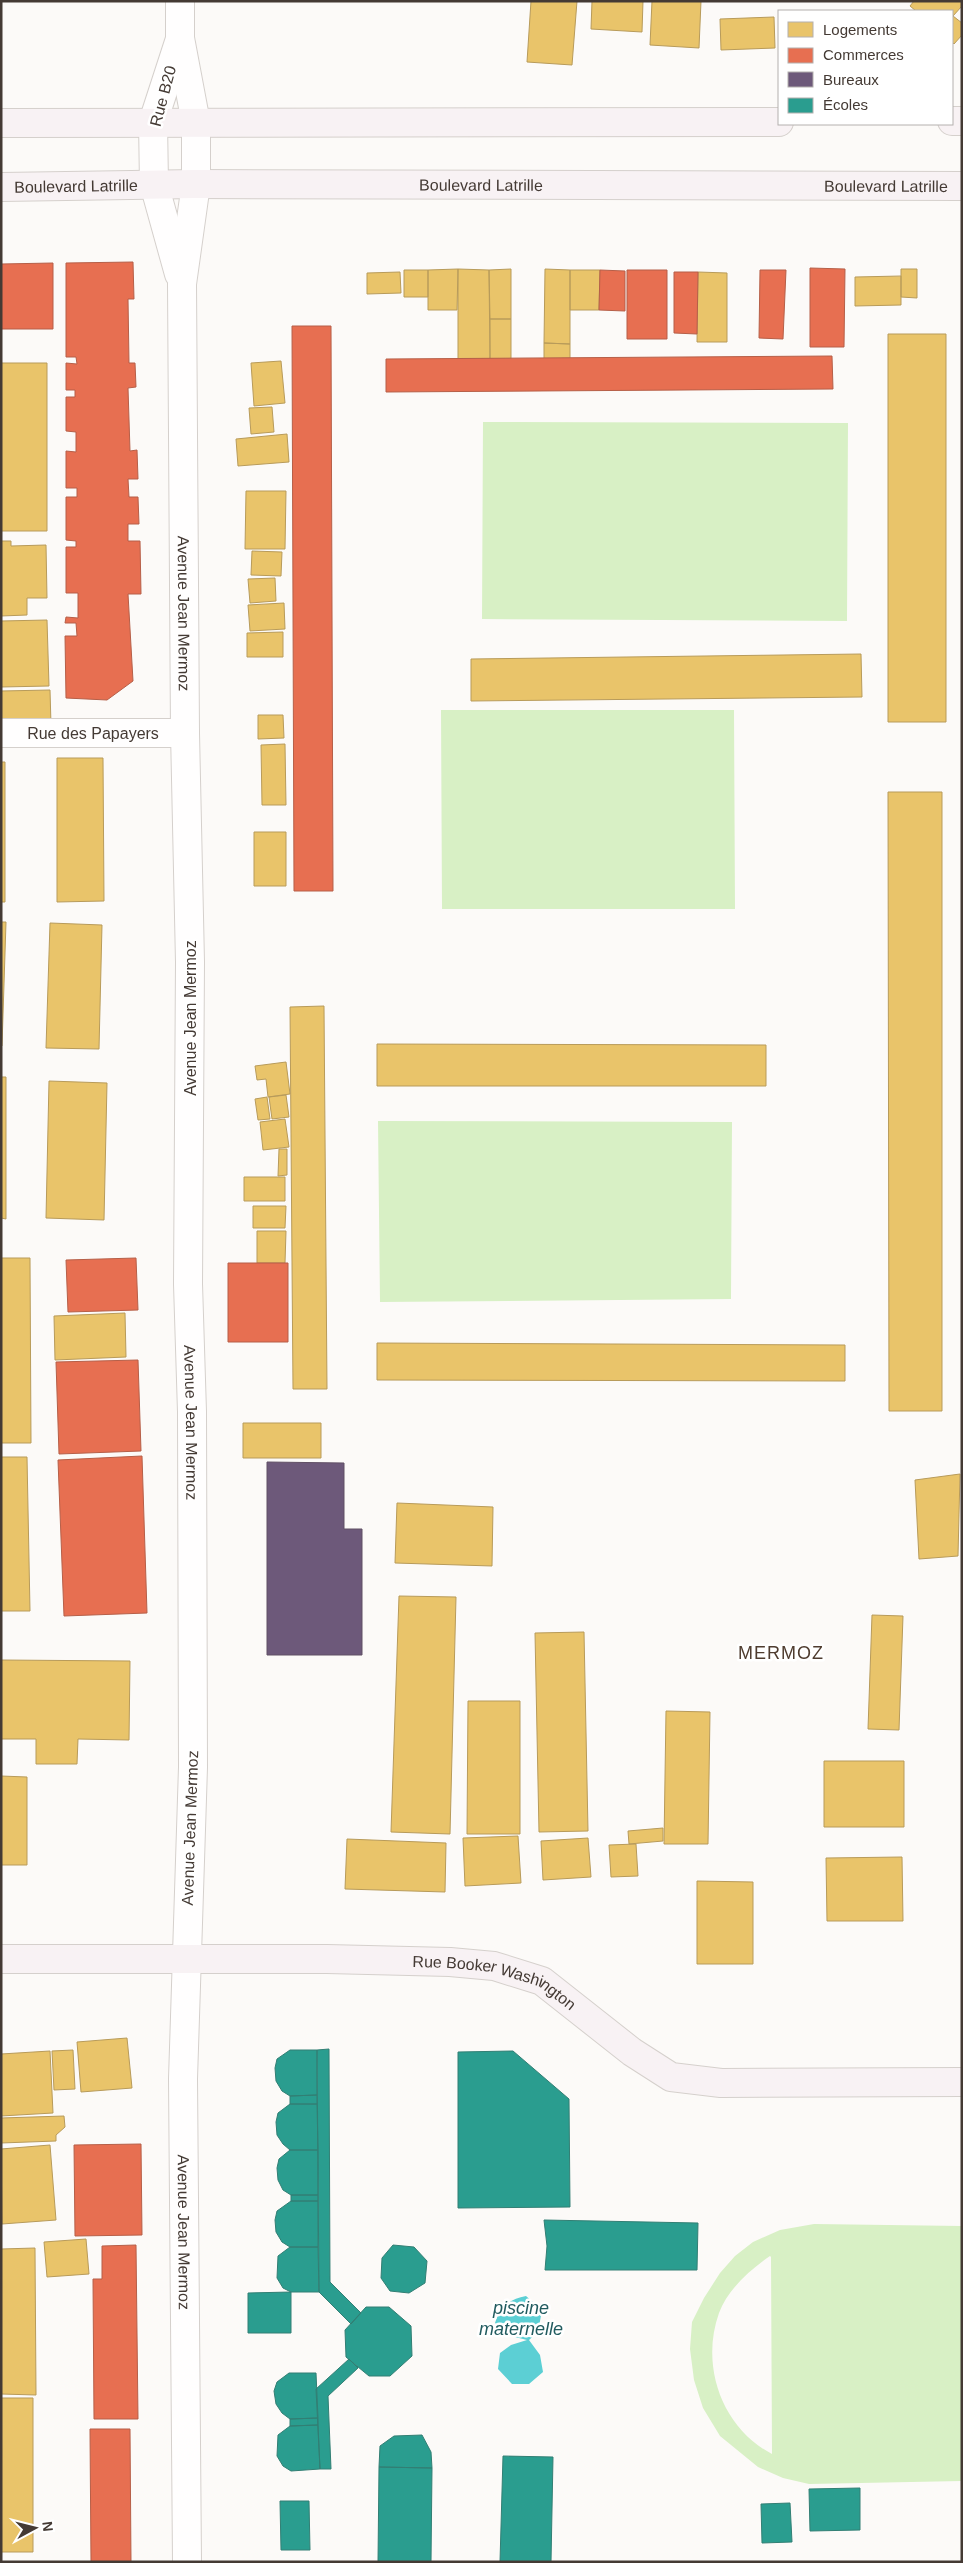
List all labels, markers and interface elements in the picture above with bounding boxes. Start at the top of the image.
legend [778,10,953,125]
text: Logements [823,21,897,38]
text: Commerces [823,46,904,63]
street label: Rue B20 [147,64,179,128]
text: Bureaux [823,71,879,88]
text: Écoles [823,96,868,113]
street label: Boulevard Latrille [14,176,138,195]
street label: Boulevard Latrille [419,176,543,193]
street label: Boulevard Latrille [824,177,948,194]
street label: Avenue Jean Mermoz [175,536,193,691]
street label: Rue des Papayers [27,725,159,742]
street label: Avenue Jean Mermoz [182,940,199,1096]
street label: Avenue Jean Mermoz [181,1344,201,1500]
district label: MERMOZ [738,1643,824,1663]
street label: Avenue Jean Mermoz [179,1750,201,1906]
street label: Rue Booker Washington [412,1953,579,2013]
street label: Avenue Jean Mermoz [175,2154,193,2310]
water label: piscine maternelle [479,2298,563,2339]
north arrow [10,2503,60,2553]
text: N [39,2520,56,2532]

